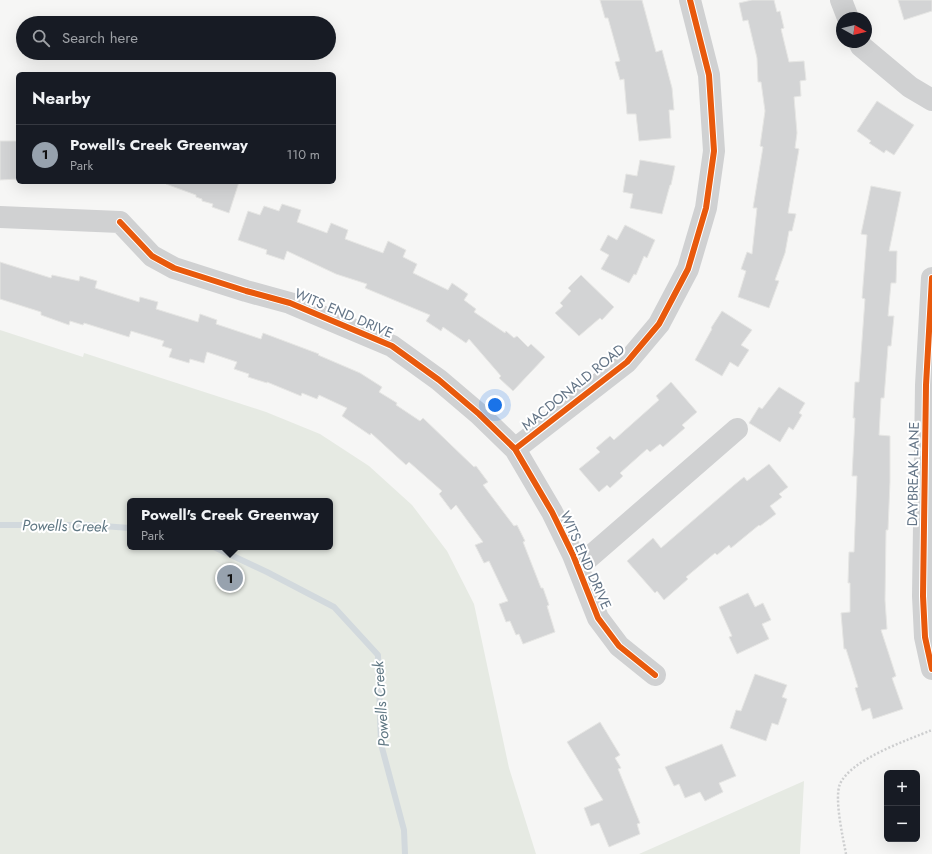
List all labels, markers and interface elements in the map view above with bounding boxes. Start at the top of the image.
north arrow [836,12,872,48]
search box [16,16,336,60]
icon: search [30,27,52,49]
text: Search here [62,27,138,49]
text: Nearby [32,86,90,110]
text: Powell's Creek Greenway [70,134,248,156]
text: 1 [42,145,48,164]
text: 110 m [286,145,320,164]
text: Park [70,156,93,175]
street label: WITS END DRIVE [291,283,397,343]
street label: MACDONALD ROAD [517,339,629,435]
your location [485,395,505,415]
street label: DAYBREAK LANE [902,422,924,526]
popup [127,498,333,550]
text: Powell's Creek Greenway [141,504,319,526]
street label: WITS END DRIVE [555,508,617,612]
water label: Powells Creek [22,514,109,538]
text: Park [141,526,164,545]
pin: 1 [217,563,243,593]
water label: Powells Creek [367,660,395,747]
map controls [884,770,920,842]
button: + [884,770,920,806]
button: − [884,806,920,842]

